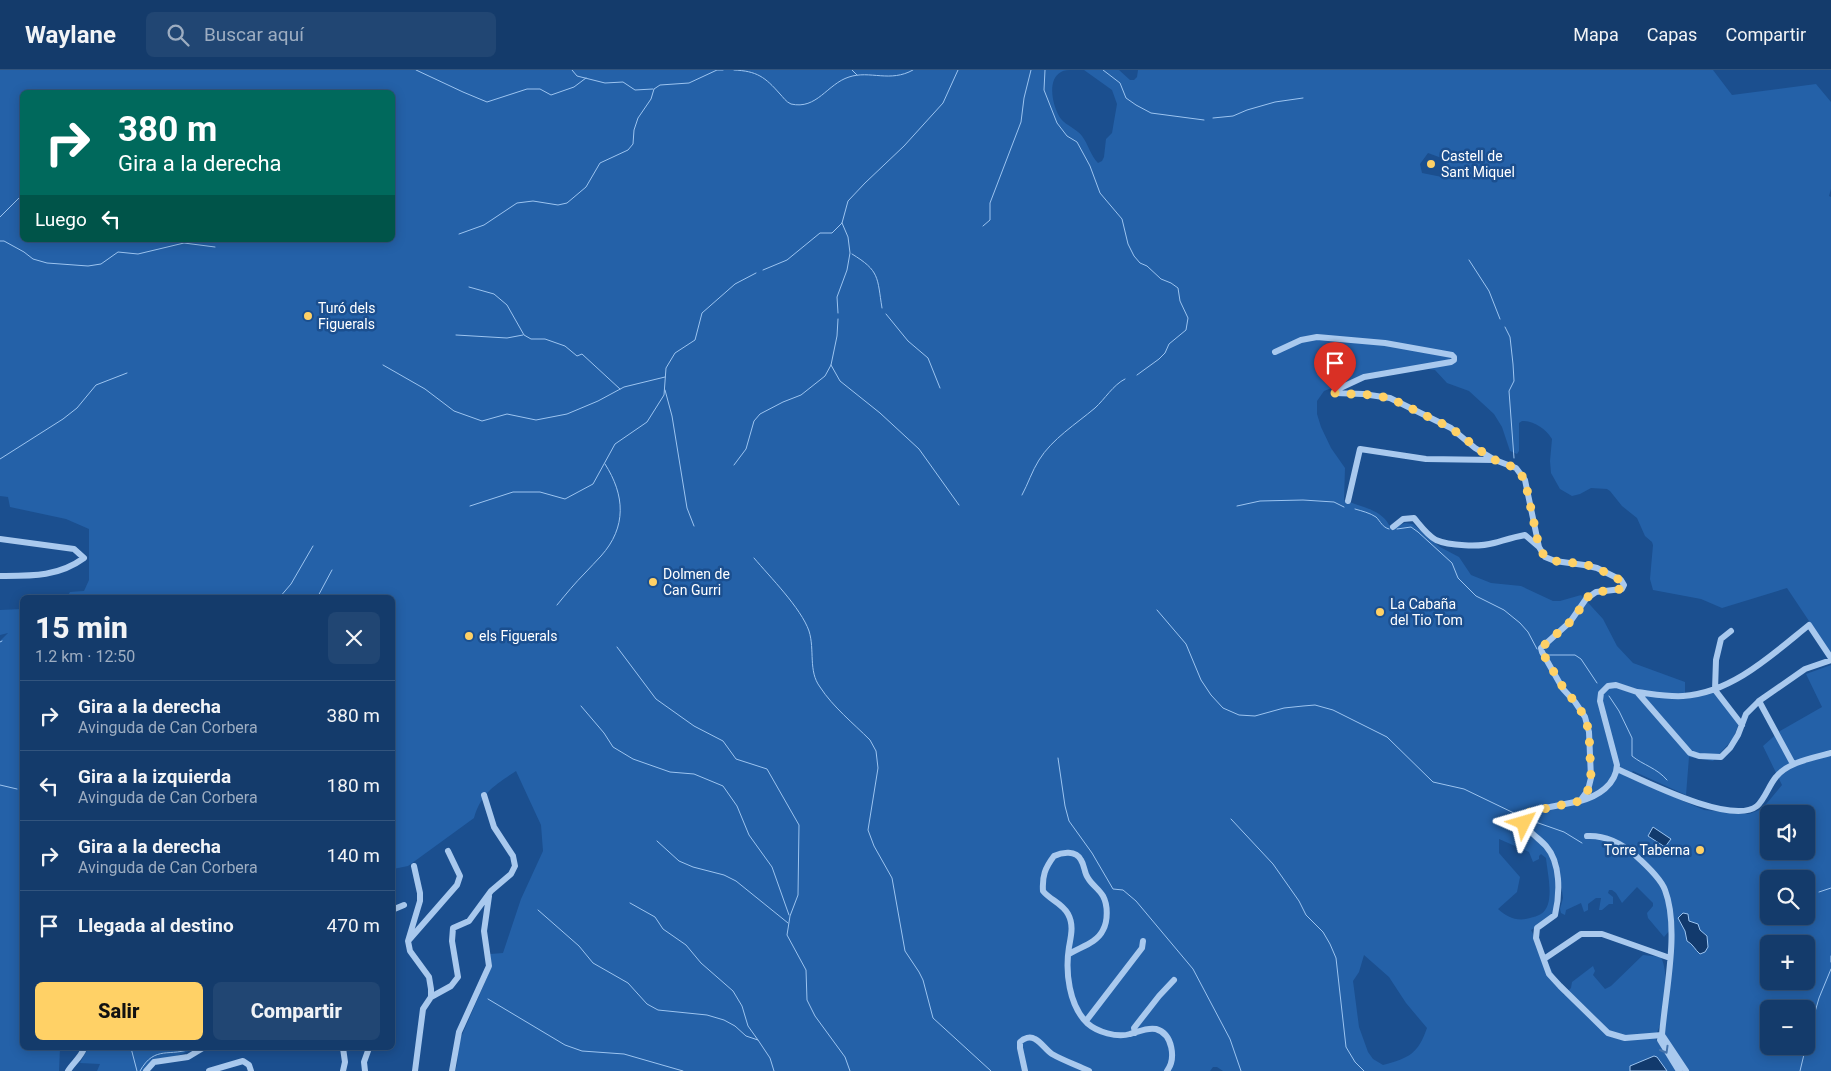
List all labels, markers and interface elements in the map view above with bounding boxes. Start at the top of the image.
search box [146,12,496,57]
text: Waylane [25,21,116,49]
icon: search [164,21,192,49]
text: Buscar aquí [204,23,304,46]
text: Mapa [1573,24,1619,45]
text: Capas [1647,24,1697,45]
text: Compartir [1725,24,1806,45]
text: 380 m [118,109,217,150]
icon: right [35,110,100,175]
place label: Castell de Sant Miquel [1441,148,1515,180]
text: Gira a la derecha [118,151,282,176]
marker: Castell de Sant Miquel [1425,158,1437,170]
icon: left [97,205,125,233]
text: Luego [35,208,87,231]
place label: Turó dels Figuerals [318,300,375,332]
marker: Turó dels Figuerals [302,310,314,322]
pin [1314,342,1356,393]
icon: arrive [1321,349,1349,377]
place label: Dolmen de Can Gurri [663,566,730,598]
marker: Dolmen de Can Gurri [647,576,659,588]
place label: La Cabaña del Tio Tom [1390,596,1463,628]
marker: La Cabaña del Tio Tom [1374,606,1386,618]
text: 15 min [35,610,128,645]
button: close [328,612,380,664]
place label: els Figuerals [479,628,557,644]
marker: els Figuerals [463,630,475,642]
text: 1.2 km · 12:50 [35,647,135,666]
text: Gira a la derecha [78,695,221,718]
icon: right [35,702,63,730]
text: 380 m [327,704,380,727]
text: Avinguda de Can Corbera [78,718,258,737]
text: Gira a la izquierda [78,765,231,788]
icon: left [35,772,63,800]
text: 180 m [327,774,380,797]
text: Avinguda de Can Corbera [78,788,258,807]
position arrow [1497,796,1549,848]
map controls [1760,805,1815,1055]
button: sound [1760,805,1815,860]
text: Gira a la derecha [78,835,221,858]
icon: right [35,842,63,870]
place label: Torre Taberna [1604,842,1690,858]
text: 140 m [327,844,380,867]
marker: Torre Taberna [1694,844,1706,856]
text: Avinguda de Can Corbera [78,858,258,877]
button: search [1760,870,1815,925]
icon: arrive [35,912,63,940]
text: Llegada al destino [78,914,234,937]
text: 470 m [327,914,380,937]
button: + [1760,935,1815,990]
button: Salir [35,982,203,1040]
button: Compartir [213,982,380,1040]
button: − [1760,1000,1815,1055]
one-way arrow [1659,1045,1669,1054]

